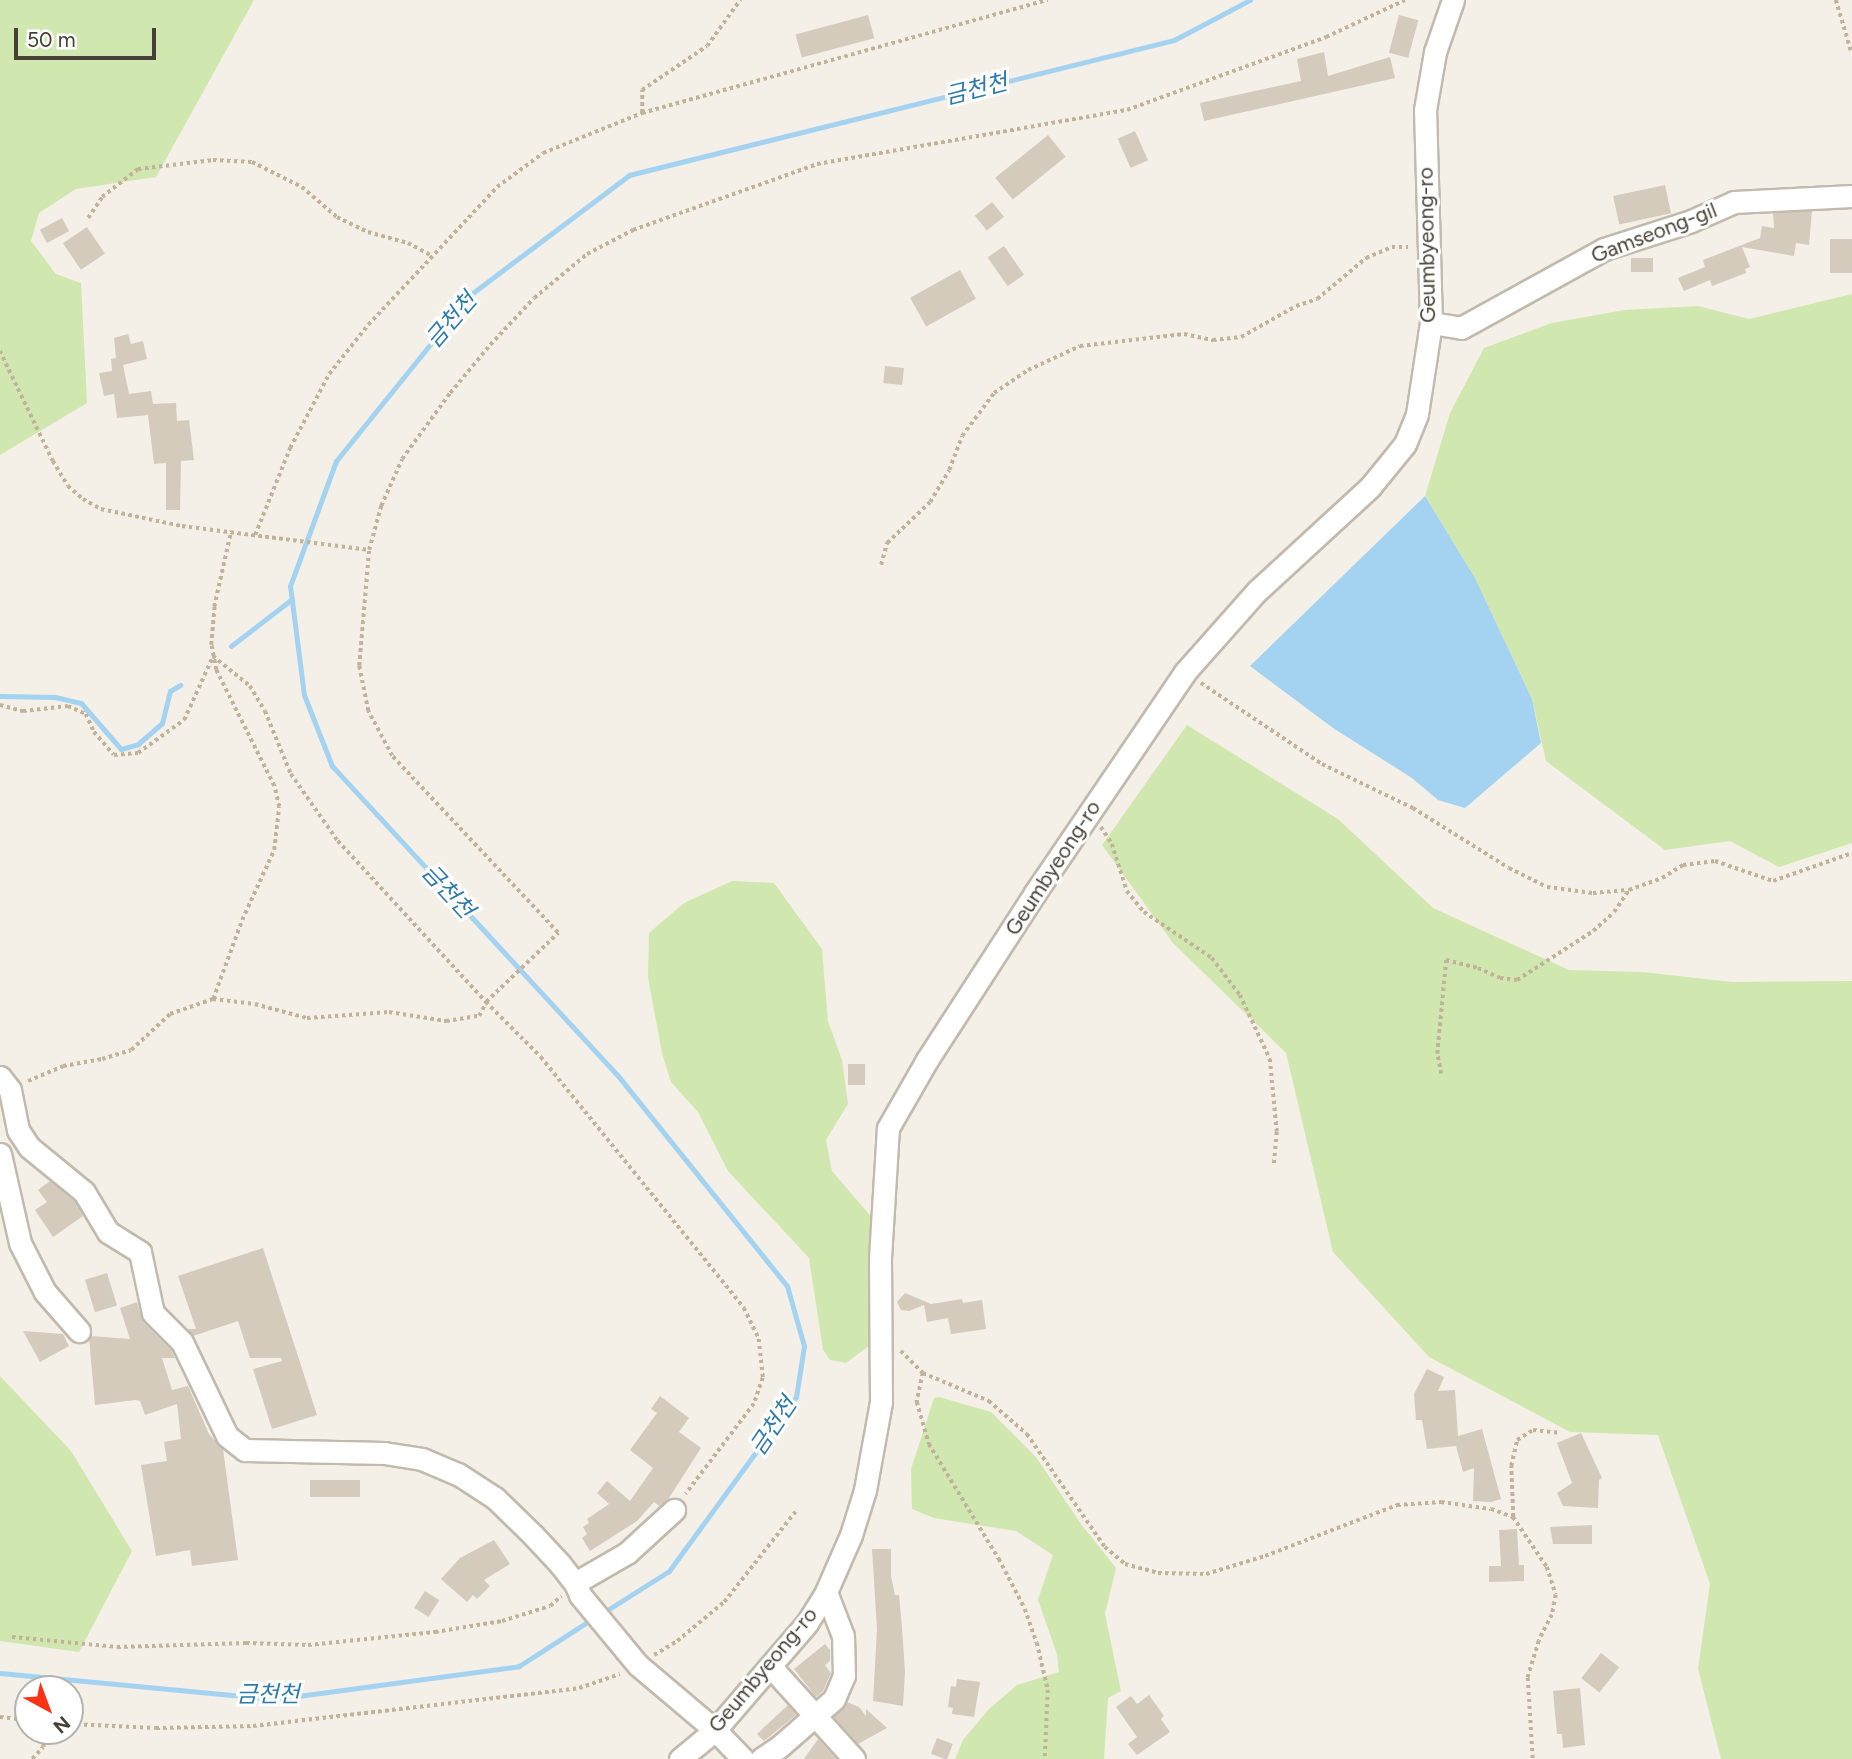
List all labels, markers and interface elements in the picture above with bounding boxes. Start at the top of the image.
scale bar [18,14,159,58]
text: 50 m [27,27,76,52]
water label: 금천천 [942,68,1010,110]
street label: Geumbyeong-ro [1413,167,1441,323]
street label: Gamseong-gil [1588,197,1720,269]
water label: 금천천 [420,287,482,353]
street label: Geumbyeong-ro [1000,796,1106,940]
water label: 금천천 [416,858,480,924]
water label: 금천천 [744,1392,802,1460]
street label: Geumbyeong-ro [703,1602,823,1738]
north arrow [14,1675,84,1745]
water label: 금천천 [236,1680,300,1708]
text: N [49,1711,75,1738]

